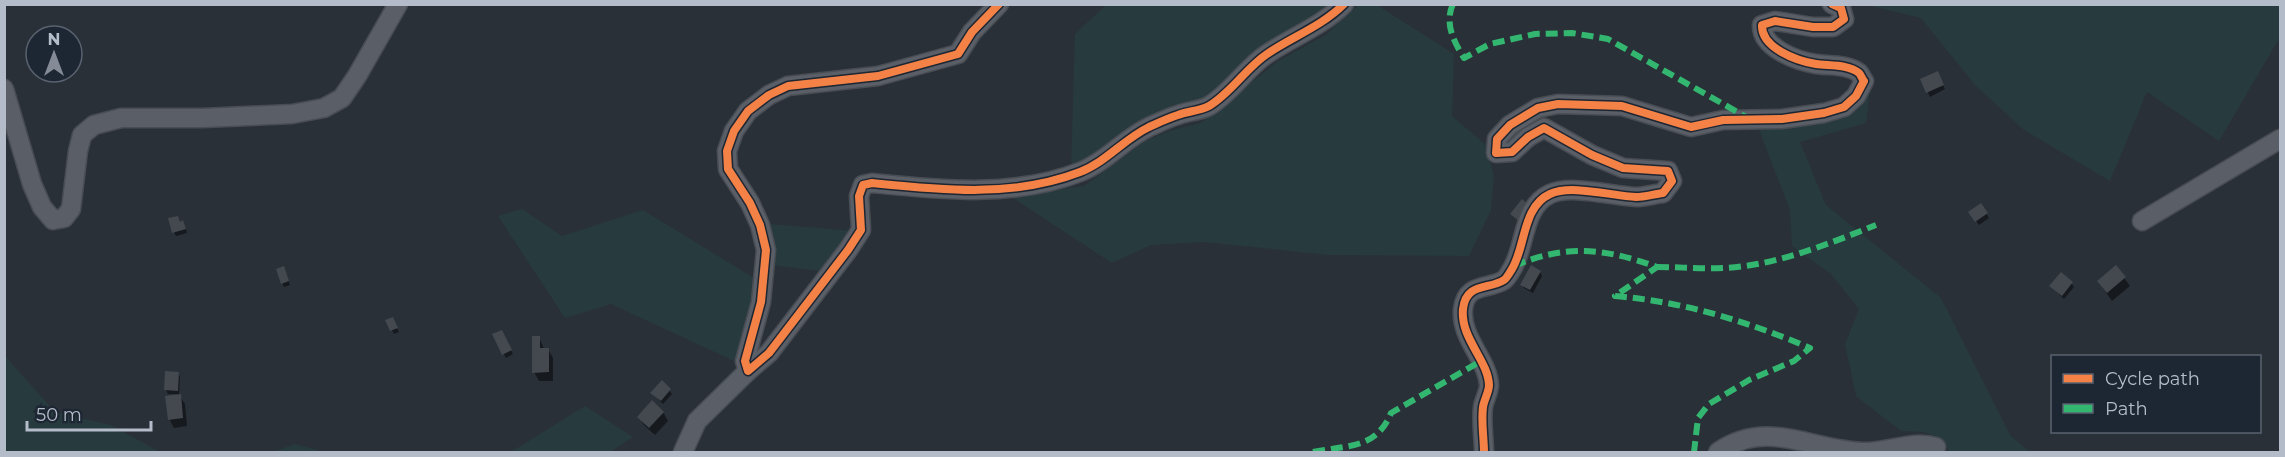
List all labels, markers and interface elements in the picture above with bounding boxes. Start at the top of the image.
north arrow [24,24,84,84]
text: N [48,30,60,49]
legend [2051,355,2261,433]
text: Cycle path [2105,368,2200,390]
scale bar [27,394,152,432]
text: Path [2105,398,2148,420]
text: 50 m [36,404,82,426]

